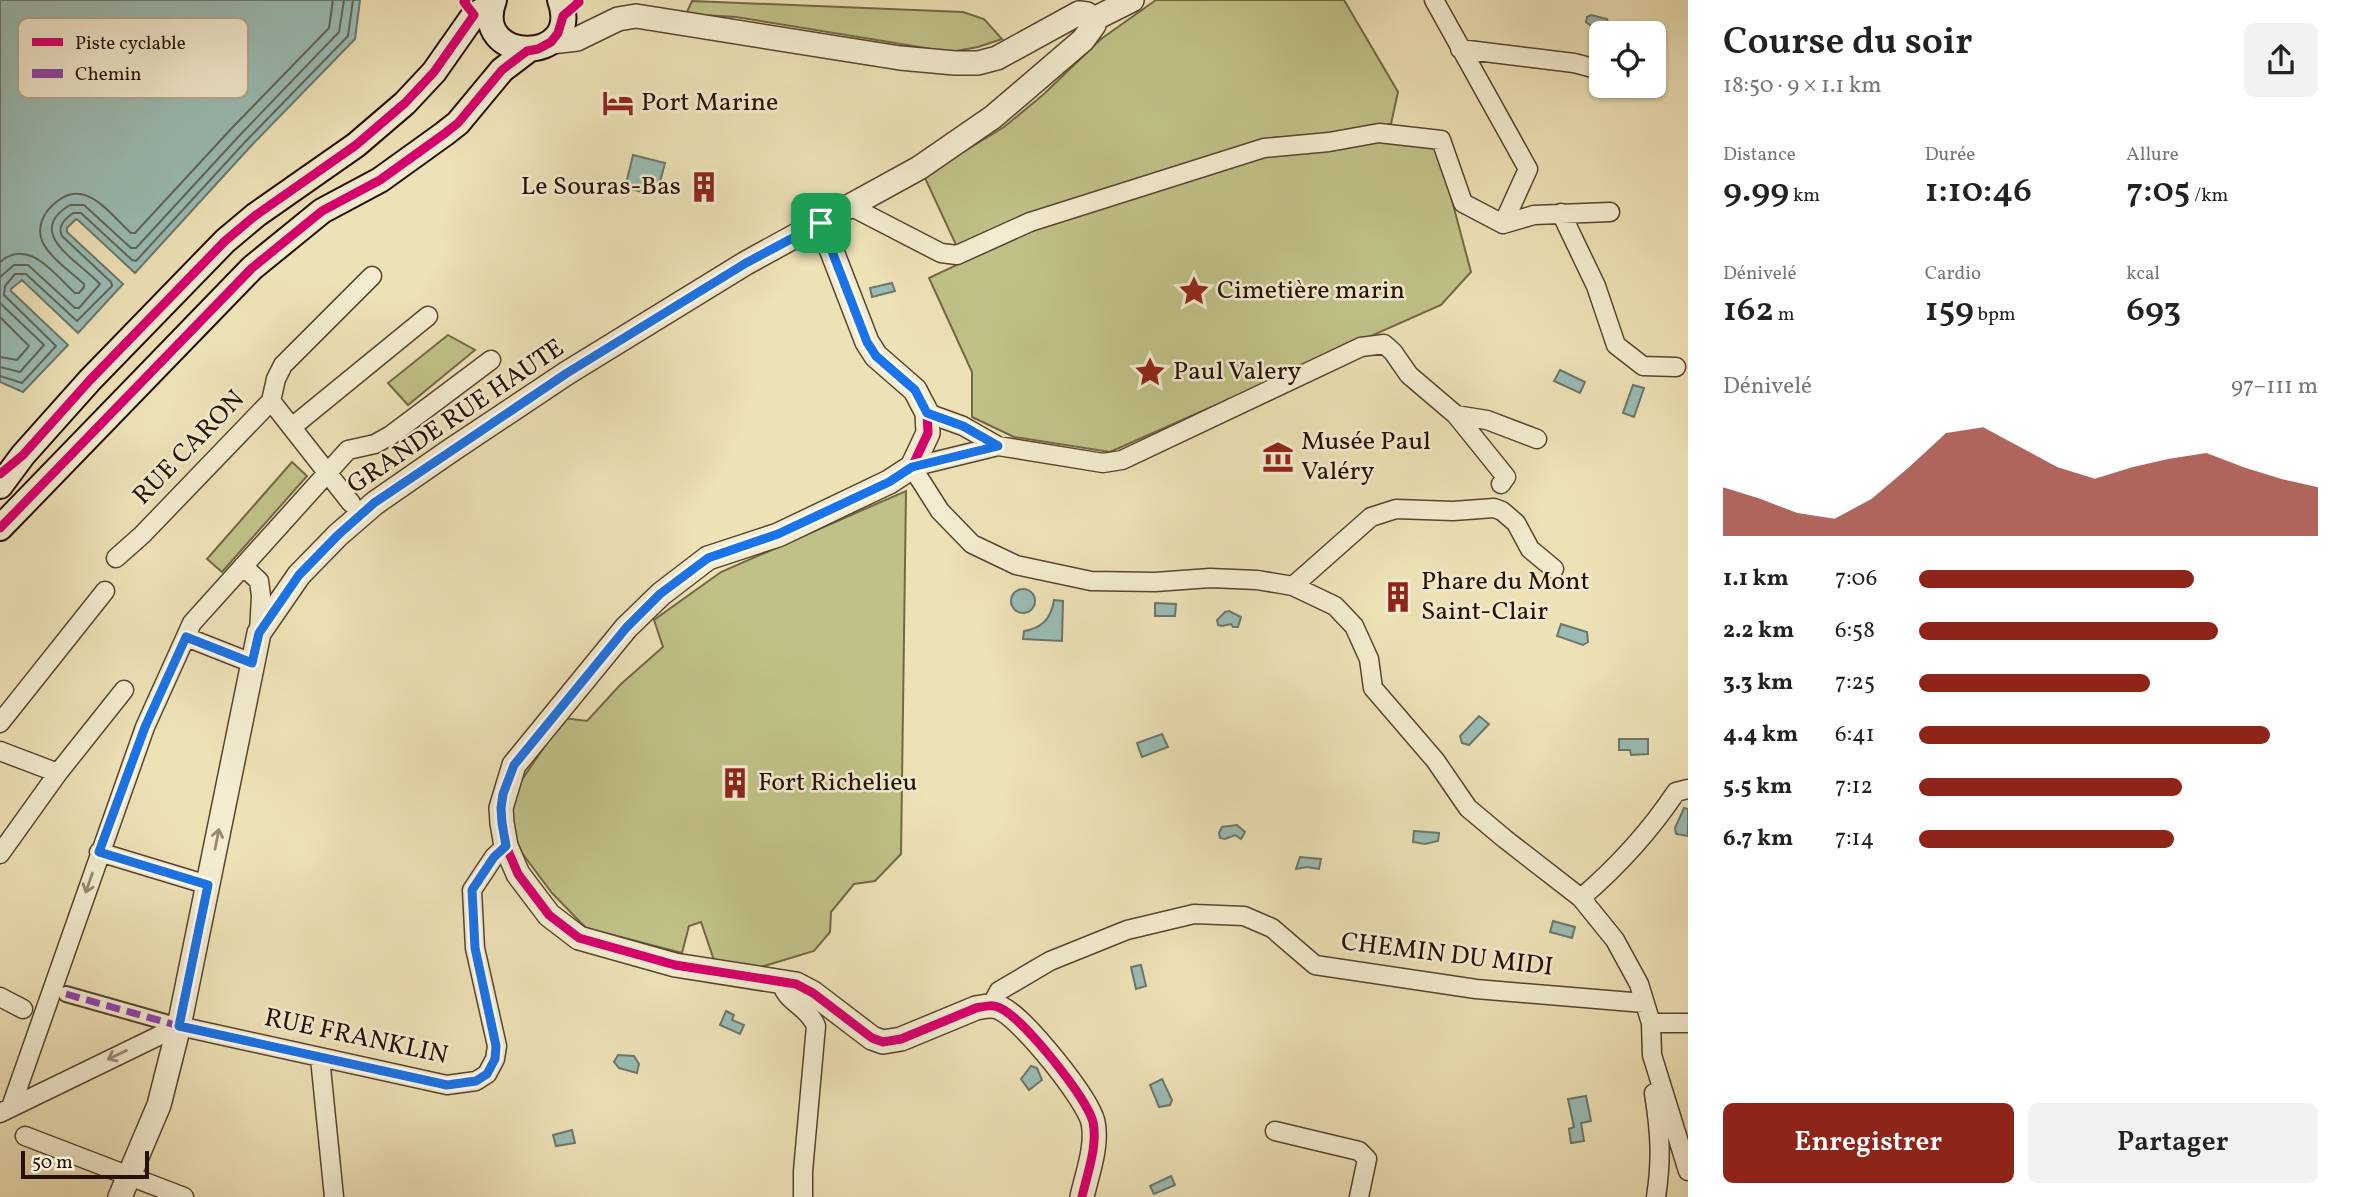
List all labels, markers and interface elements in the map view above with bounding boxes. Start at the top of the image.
text: Course du soir [1723,17,1973,70]
legend [18,18,248,98]
map controls [1589,21,1666,98]
button: locate [1589,21,1666,98]
button: share [2244,23,2318,97]
text: Piste cyclable [75,31,186,57]
text: Chemin [75,62,142,88]
text: 18:50 · 9 × 1.1 km [1723,70,1882,102]
place label: Port Marine [641,85,778,121]
hotel icon: Port Marine [601,86,635,120]
text: Distance [1723,142,1796,168]
text: Durée [1925,142,1975,168]
text: Allure [2126,142,2179,168]
text: 9.99 [1723,168,1789,216]
text: 1:10:46 [1925,168,2032,216]
text: 7:05 [2126,168,2190,216]
place label: Le Souras-Bas [521,169,681,205]
building icon: Le Souras-Bas [687,170,721,204]
text: km [1789,183,1820,209]
text: /km [2190,183,2228,209]
pin [791,193,851,253]
icon: arrive [802,204,840,242]
text: Dénivelé [1723,261,1796,287]
text: Cardio [1925,261,1981,287]
text: kcal [2126,261,2160,287]
place label: Cimetière marin [1217,273,1405,309]
place icon: Cimetière marin [1177,274,1211,308]
text: 162 [1723,287,1774,335]
text: 159 [1925,287,1974,335]
text: 693 [2126,287,2181,335]
text: m [1774,302,1795,328]
text: bpm [1974,302,2016,328]
street label: GRANDE RUE HAUTE [340,331,572,503]
place label: Paul Valery [1173,354,1301,390]
place icon: Paul Valery [1133,355,1167,389]
text: Dénivelé [1723,371,1812,403]
text: 97–111 m [2231,371,2318,403]
street label: RUE CARON [125,383,253,513]
place label: Musée Paul Valéry [1301,424,1431,490]
museum icon: Musée Paul Valéry [1261,440,1295,474]
text: 1.1 km [1723,563,1789,595]
text: 7:06 [1835,563,1877,595]
place label: Phare du Mont Saint-Clair [1421,564,1590,630]
building icon: Phare du Mont Saint-Clair [1381,580,1415,614]
text: 2.2 km [1723,615,1794,647]
text: 6:58 [1835,615,1875,647]
text: 3.3 km [1723,667,1793,699]
text: 7:25 [1835,667,1875,699]
text: 4.4 km [1723,719,1798,751]
text: 6:41 [1835,719,1875,751]
place label: Fort Richelieu [758,765,917,801]
building icon: Fort Richelieu [718,766,752,800]
text: 5.5 km [1723,771,1792,803]
text: 7:12 [1835,771,1873,803]
text: 6.7 km [1723,823,1793,855]
text: 7:14 [1835,823,1874,855]
one-way arrow [211,828,225,851]
one-way arrow [82,871,94,893]
street label: CHEMIN DU MIDI [1339,924,1555,986]
street label: RUE FRANKLIN [261,1000,451,1074]
one-way arrow [107,1049,128,1063]
button: Enregistrer [1723,1103,2014,1183]
button: Partager [2028,1103,2318,1183]
scale bar [21,1148,149,1180]
text: 50 m [32,1150,73,1176]

